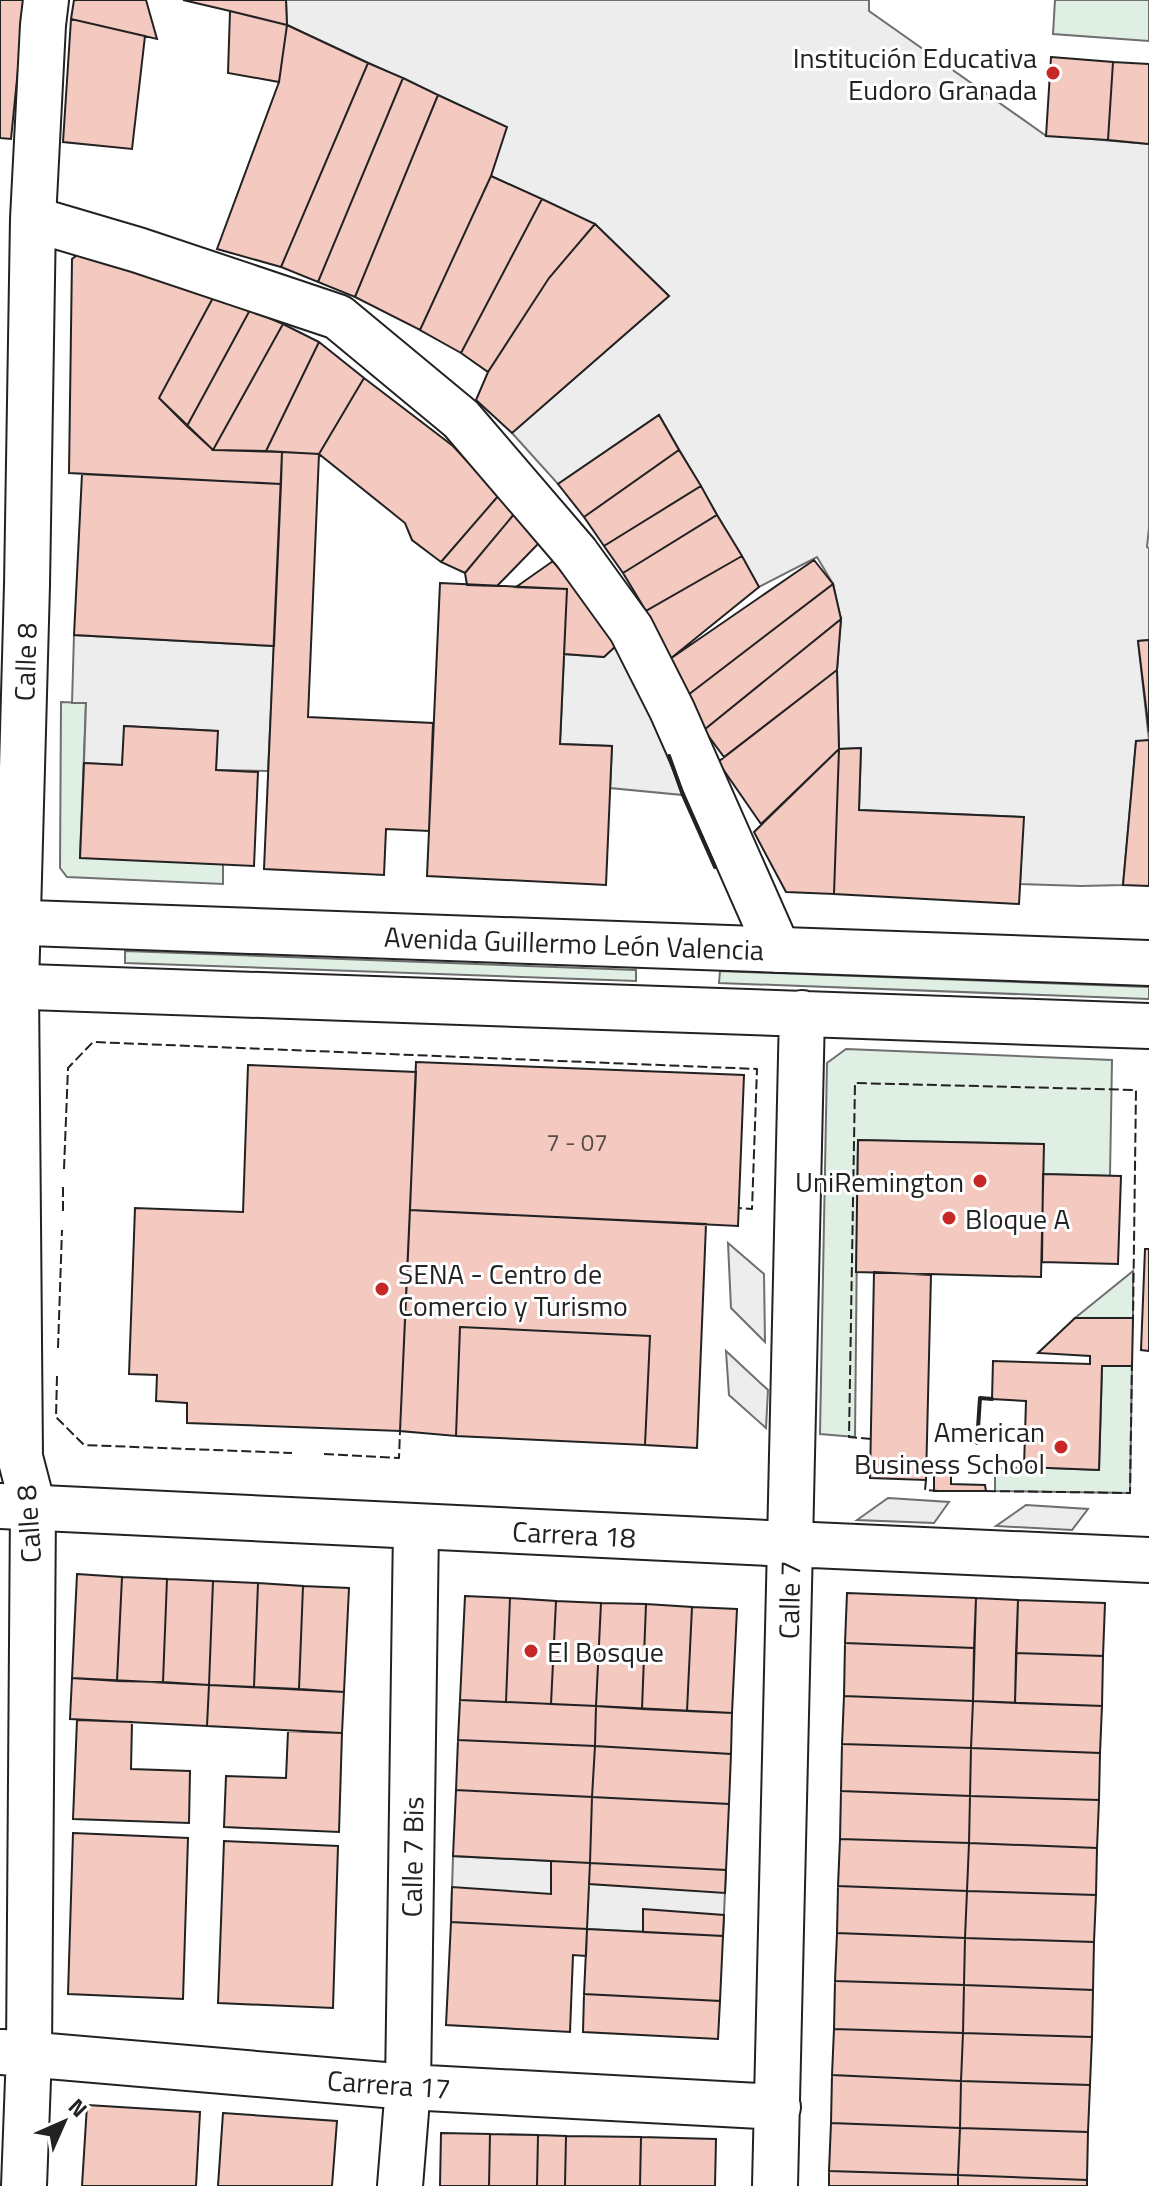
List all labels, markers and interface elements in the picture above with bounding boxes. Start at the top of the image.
place label: Institución Educativa Eudoro Granada [793,36,1037,111]
marker: Institución Educativa Eudoro Granada [1044,64,1062,82]
street label: Calle 8 [2,622,48,702]
street label: Avenida Guillermo León Valencia [383,915,765,971]
house number: 7 - 07 [546,1124,608,1160]
place label: UniRemington [795,1160,964,1203]
marker: UniRemington [971,1172,989,1190]
place label: Bloque A [965,1197,1070,1240]
marker: Bloque A [940,1209,958,1227]
place label: SENA - Centro de Comercio y Turismo [398,1252,628,1327]
marker: SENA - Centro de Comercio y Turismo [373,1280,391,1298]
place label: American Business School [854,1410,1045,1485]
marker: American Business School [1052,1438,1070,1456]
street label: Calle 8 [4,1484,52,1564]
street label: Carrera 18 [511,1509,637,1559]
street label: Calle 7 [767,1561,811,1639]
place label: El Bosque [547,1630,664,1673]
marker: El Bosque [522,1642,540,1660]
street label: Calle 7 Bis [389,1796,435,1918]
street label: Carrera 17 [326,2058,452,2110]
north arrow [24,2082,104,2162]
text: N [61,2090,96,2125]

